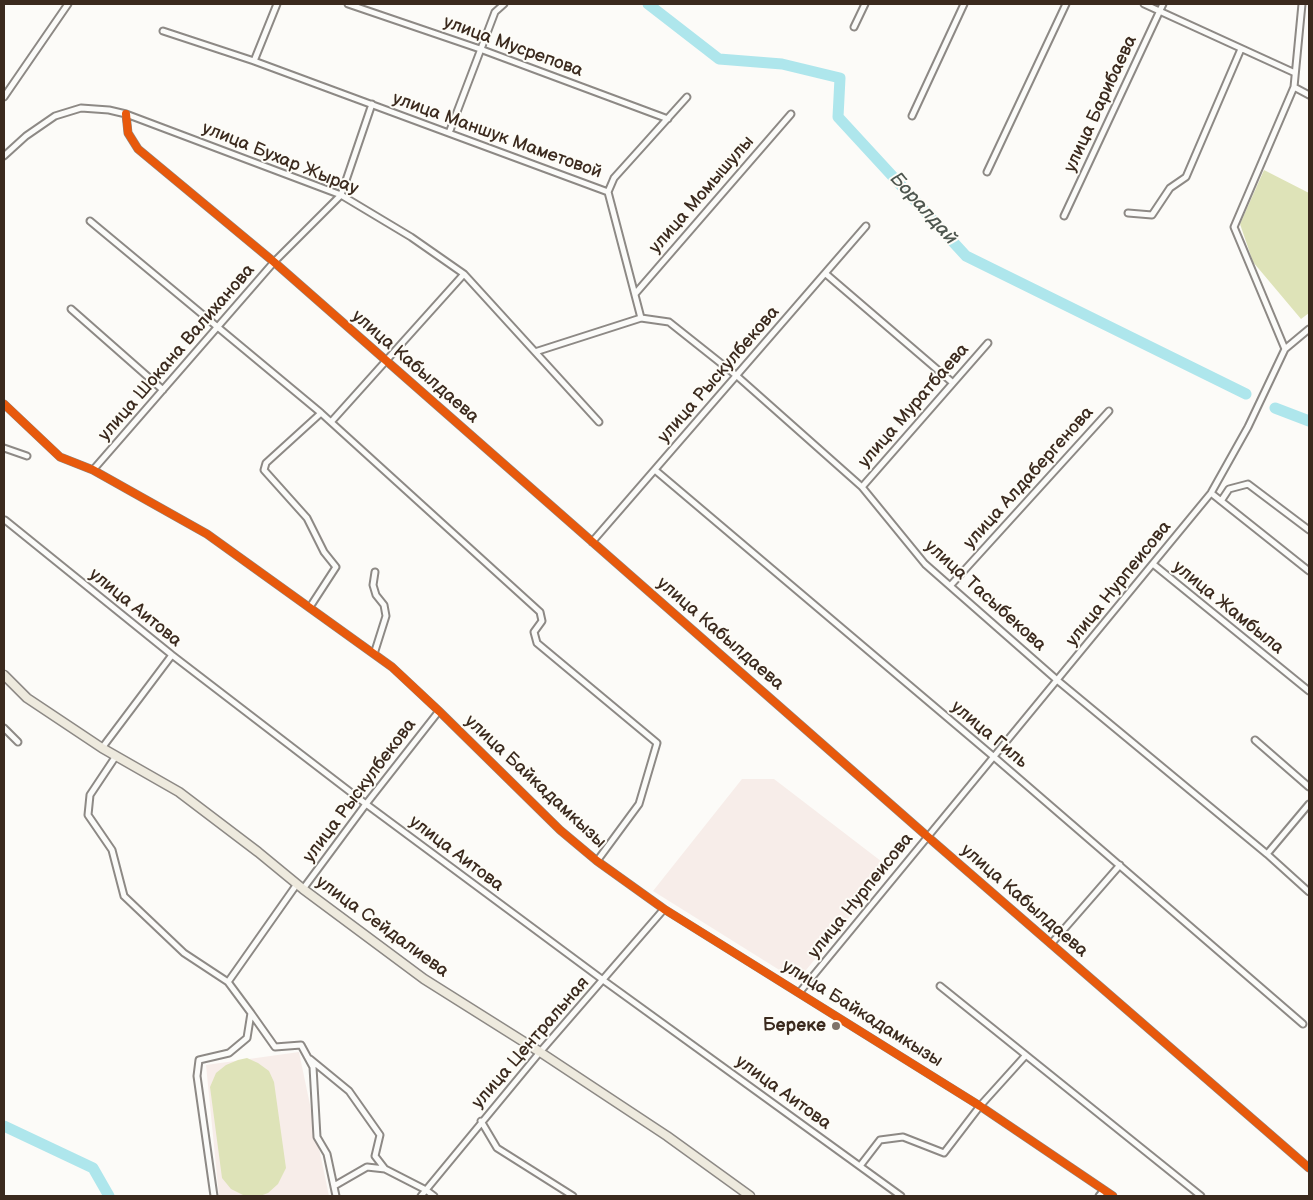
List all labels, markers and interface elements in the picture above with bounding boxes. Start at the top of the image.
street label: улица Мусрепова [440,12,586,82]
street label: улица Барибаева [1060,32,1142,176]
street label: улица Маншук Маметовой [389,88,605,184]
street label: улица Бухар Жырау [199,118,361,200]
street label: улица Момышулы [645,132,759,258]
water label: Боралдай [885,168,961,250]
street label: улица Шокана Валиханова [94,260,260,446]
street label: улица Рыскулбекова [654,302,784,448]
street label: улица Кабылдаева [347,306,483,428]
street label: улица Муратбаева [854,339,974,473]
street label: улица Алдабергенова [959,402,1099,554]
street label: улица Нурпеисова [1062,517,1176,651]
street label: улица Тасыбекова [920,536,1050,656]
street label: улица Жамбыла [1168,557,1288,659]
street label: улица Аитова [84,564,186,652]
street label: улица Кабылдаева [652,573,788,695]
street label: улица Гиль [946,697,1032,773]
street label: улица Байкадамкызы [460,711,610,853]
street label: улица Рыскулбекова [299,715,421,867]
street label: улица Аитова [404,811,508,897]
street label: улица Нурпеисова [804,829,918,963]
street label: улица Кабылдаева [956,840,1092,962]
street label: улица Сейдалиева [311,872,453,982]
street label: улица Байкадамкызы [778,956,946,1072]
street label: улица Центральная [468,973,594,1113]
place label: Береке [763,1015,826,1037]
marker: Береке [830,1020,842,1032]
street label: улица Аитова [731,1051,835,1135]

